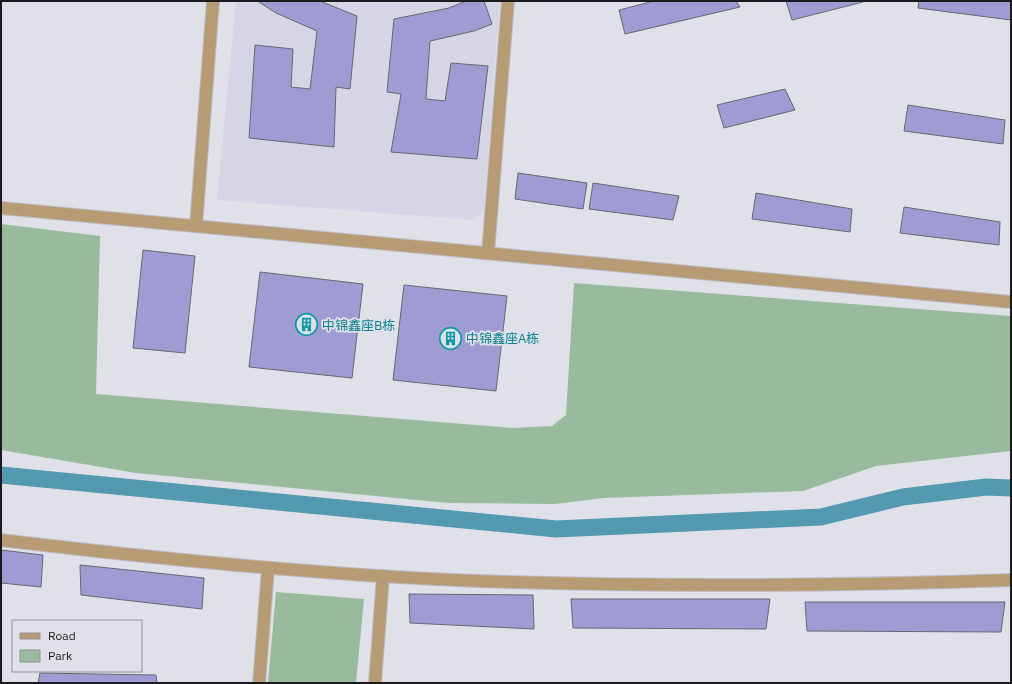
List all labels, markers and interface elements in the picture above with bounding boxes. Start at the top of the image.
building icon: 中锦鑫座B栋 [293,312,319,338]
place label: 中锦鑫座B栋 [322,317,396,334]
building icon: 中锦鑫座A栋 [437,325,463,351]
place label: 中锦鑫座A栋 [466,330,539,347]
legend [12,620,142,672]
text: Road [48,628,76,643]
text: Park [48,648,73,663]

